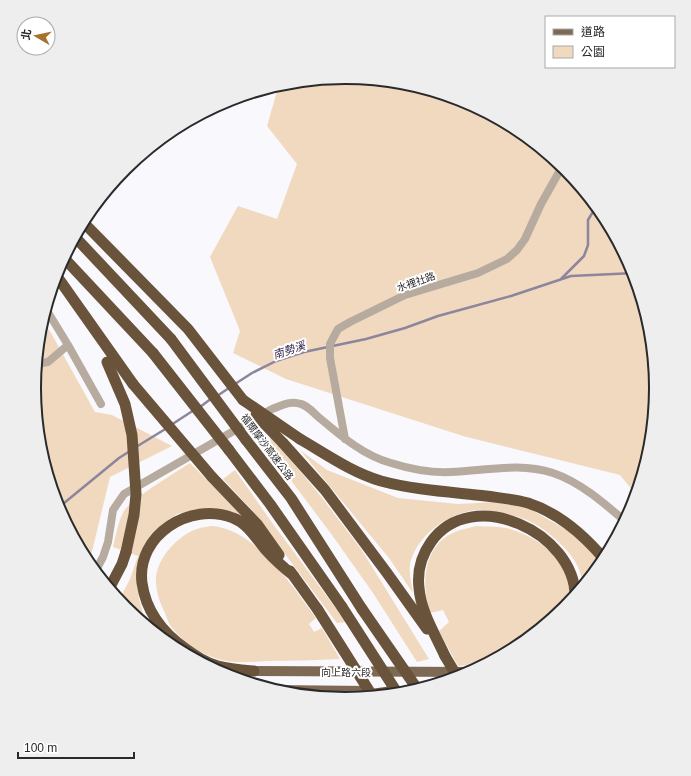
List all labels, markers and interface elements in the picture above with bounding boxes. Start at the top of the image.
north arrow [16,16,56,56]
legend [545,16,675,68]
text: 道路 [581,25,605,39]
text: 北 [19,28,33,41]
text: 公園 [581,45,605,59]
street label: 水裡社路 [395,270,437,294]
water label: 南勢溪 [271,339,308,361]
street label: 福爾摩沙高速公路 [239,412,295,482]
street label: 向上路六段 [321,667,371,678]
scale bar [18,734,134,760]
text: 100 m [24,741,57,755]

